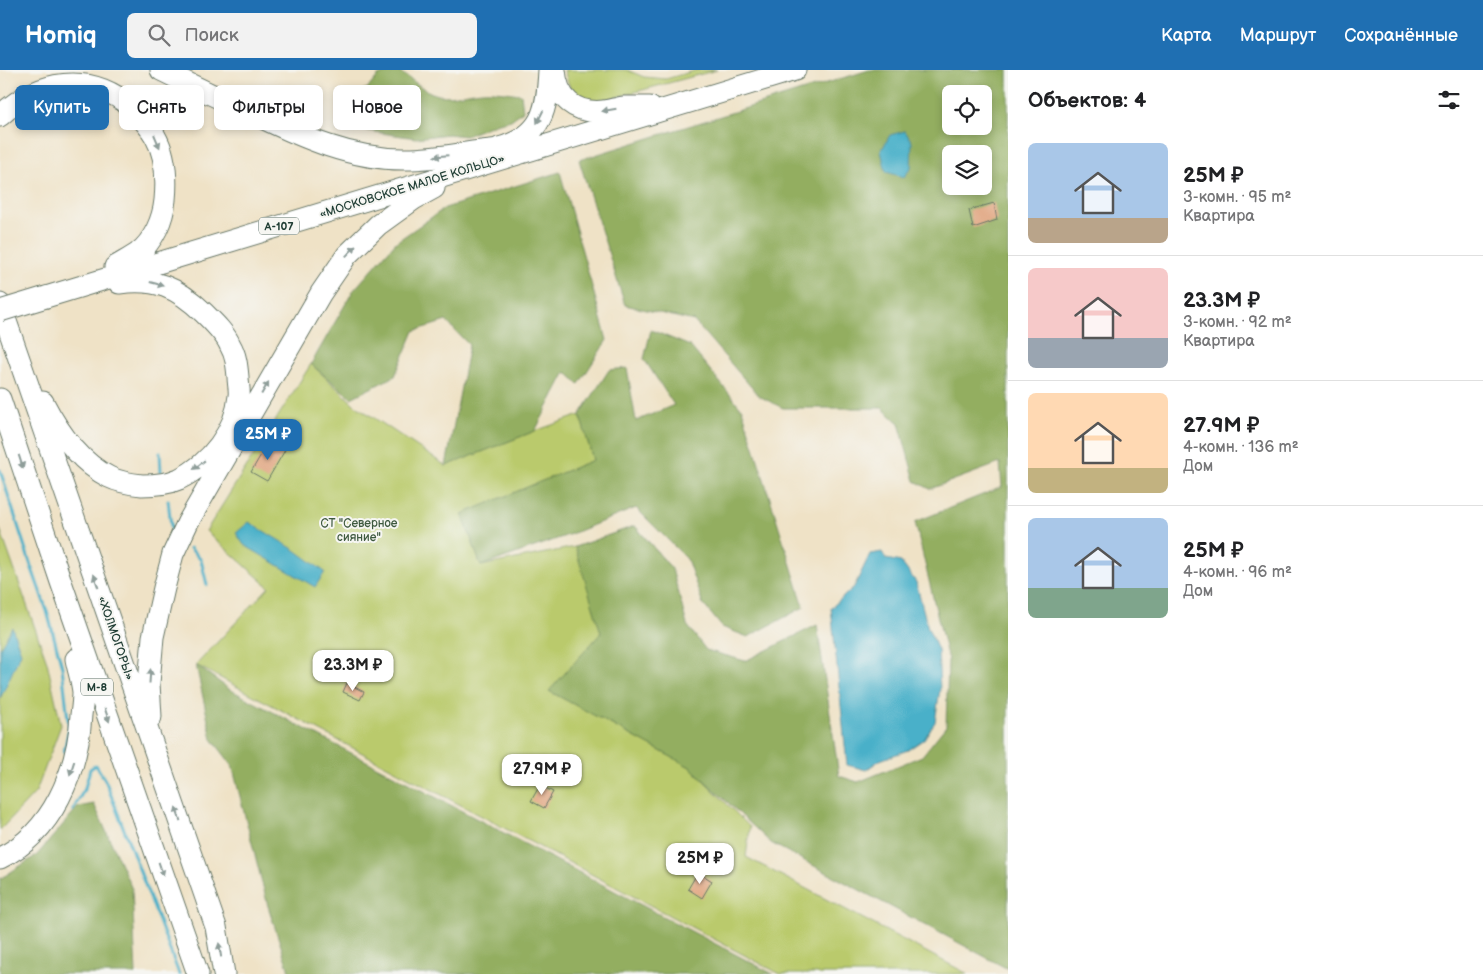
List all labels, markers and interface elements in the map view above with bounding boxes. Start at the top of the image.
search box [127,13,477,58]
text: Homiq [25,21,97,50]
icon: search [145,21,173,49]
text: Поиск [185,24,239,47]
text: Карта [1161,25,1212,46]
text: Маршрут [1240,25,1316,46]
text: Сохранённые [1344,25,1458,46]
chip: Купить [15,85,109,130]
chip: Снять [119,85,204,130]
chip: Фильтры [214,85,323,130]
chip: Новое [333,85,421,130]
map controls [942,85,992,195]
button: locate [942,85,992,135]
icon: filters [1435,86,1463,114]
text: Объектов: 4 [1028,88,1146,113]
one-way arrow [601,106,617,114]
one-way arrow [536,110,545,125]
one-way arrow [153,134,161,148]
button: layers [942,145,992,195]
street label: «МОСКОВСКОЕ МАЛОЕ КОЛЬЦО» [318,151,507,222]
one-way arrow [433,153,449,161]
icon: home [1068,163,1128,223]
text: 25M ₽ [1183,163,1244,188]
text: 3-комн. · 95 m² [1183,188,1291,207]
text: Квартира [1183,207,1255,226]
road number: А-107 [259,218,299,234]
one-way arrow [345,246,357,258]
one-way arrow [149,280,164,288]
icon: home [1068,288,1128,348]
text: 23.3M ₽ [1183,288,1260,313]
text: 3-комн. · 92 m² [1183,313,1292,332]
text: Квартира [1183,332,1255,351]
one-way arrow [260,382,269,395]
icon: home [1068,413,1128,473]
text: 27.9M ₽ [1183,413,1260,438]
pin: 25M ₽ [233,418,303,461]
text: 25M ₽ [245,425,291,444]
text: 4-комн. · 136 m² [1183,438,1299,457]
one-way arrow [17,455,25,470]
text: Дом [1183,457,1213,476]
one-way arrow [192,460,206,470]
park label: СТ "Северное сияние" [320,516,398,545]
icon: home [1068,538,1128,598]
text: 25M ₽ [1183,538,1244,563]
text: 4-комн. · 96 m² [1183,563,1292,582]
one-way arrow [92,573,100,588]
text: Дом [1183,582,1213,601]
street label: «ХОЛМОГОРЫ» [94,594,137,682]
pin: 23.3M ₽ [307,650,399,692]
text: 23.3M ₽ [324,656,382,675]
one-way arrow [146,668,154,684]
road number: М-8 [81,678,113,696]
one-way arrow [104,708,111,723]
pin: 27.9M ₽ [496,754,588,796]
one-way arrow [67,760,75,775]
text: 27.9M ₽ [513,760,571,779]
one-way arrow [173,807,181,822]
pin: 25M ₽ [665,842,735,885]
text: 25M ₽ [677,849,723,868]
one-way arrow [158,861,165,876]
one-way arrow [216,942,224,958]

